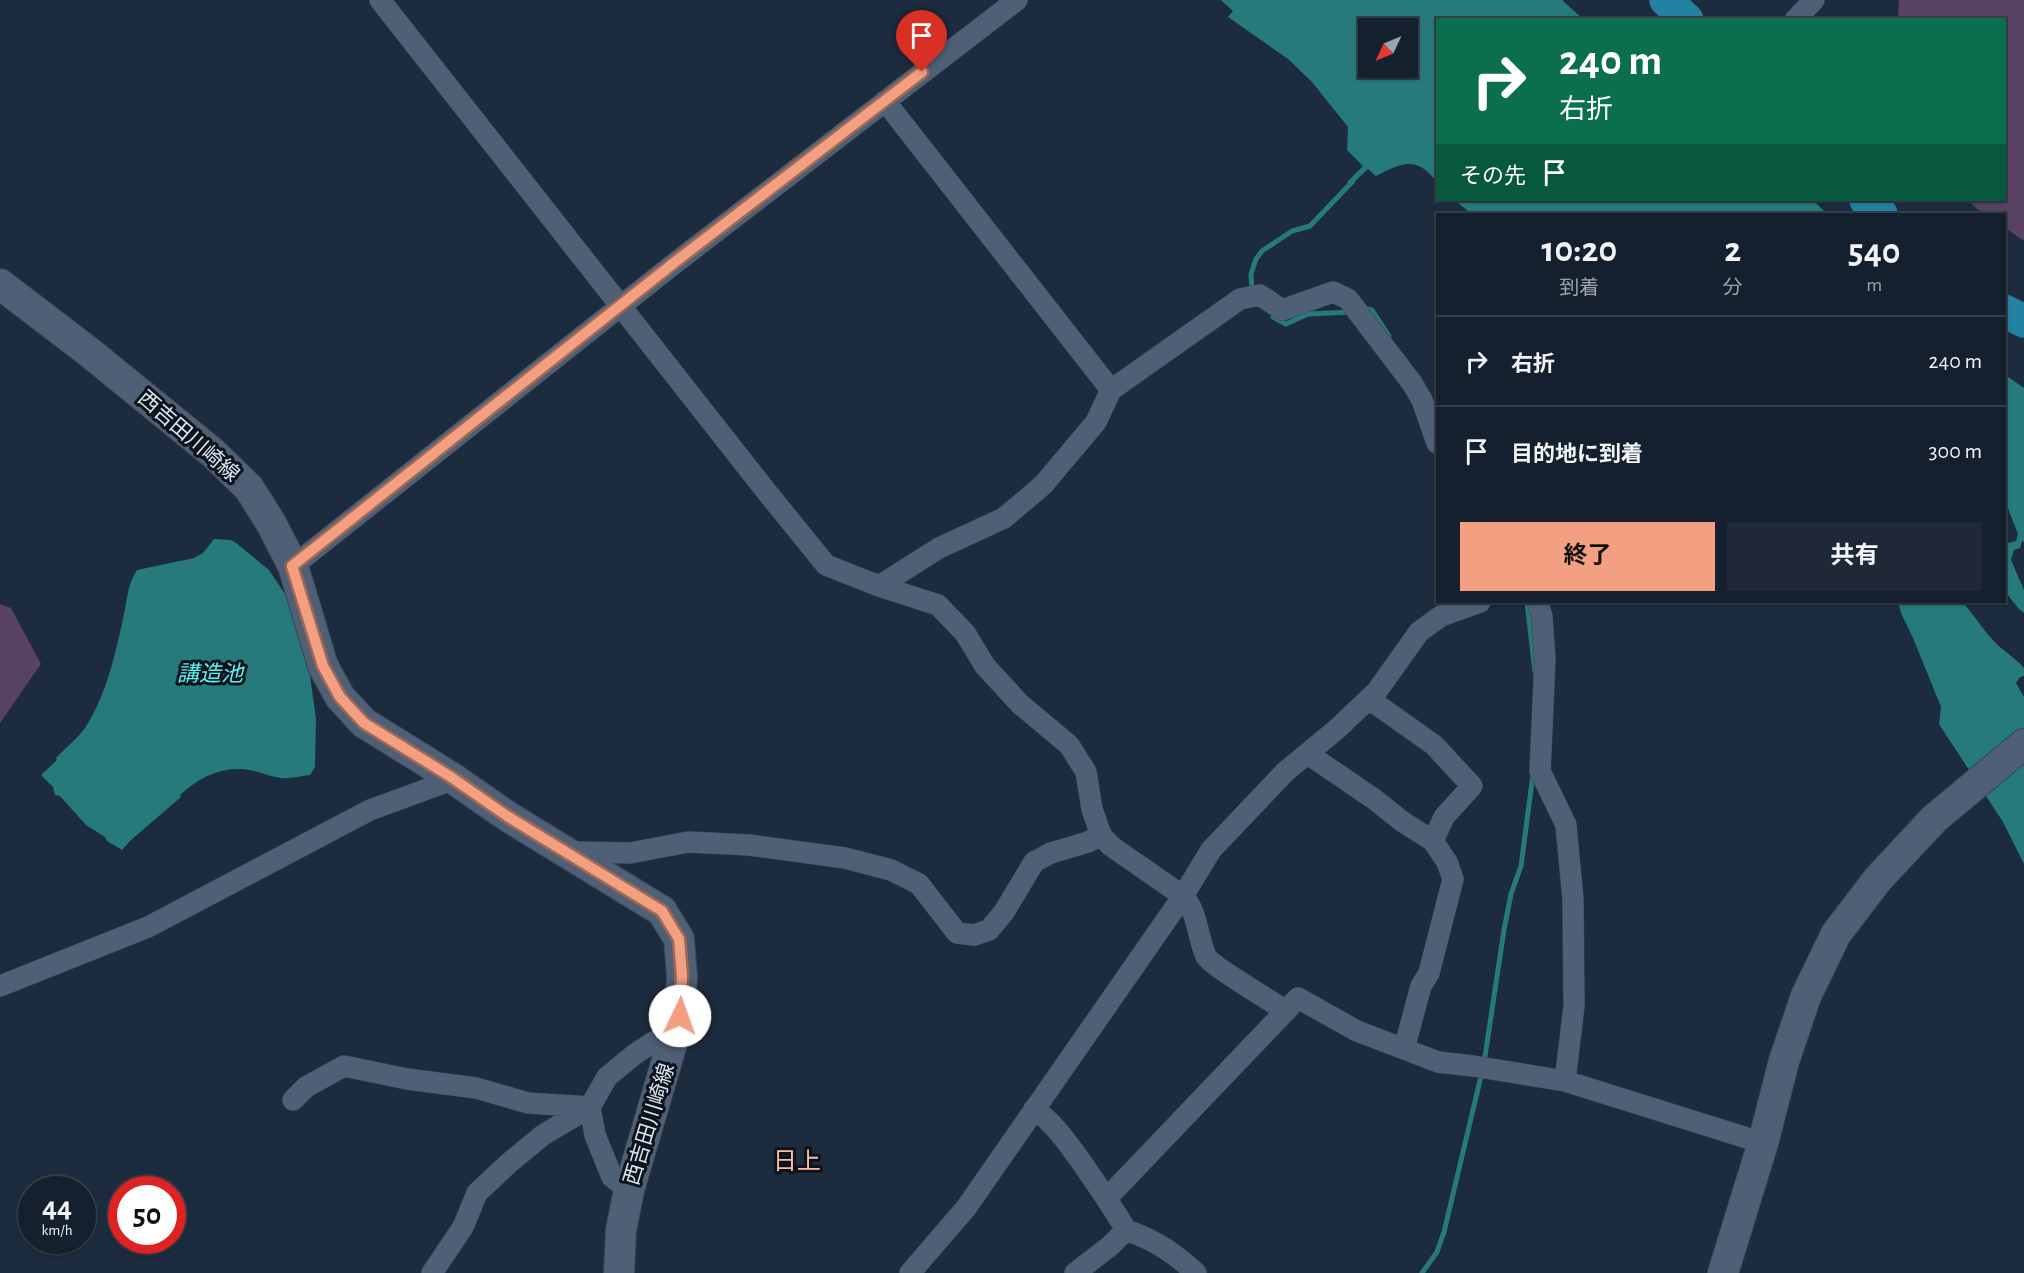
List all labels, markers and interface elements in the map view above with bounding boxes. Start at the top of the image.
pin [896,10,947,72]
north arrow [1358,18,1418,78]
map controls [1358,18,1418,78]
icon: arrive [905,19,938,52]
text: 240 m [1559,40,1662,82]
icon: right [1460,42,1538,120]
text: 右折 [1559,96,1613,123]
icon: arrive [1538,156,1571,189]
text: その先 [1460,165,1526,187]
text: 10:20 [1541,232,1617,268]
text: 2 [1724,232,1741,268]
text: 540 [1848,234,1901,270]
text: m [1866,275,1882,295]
text: 到着 [1559,278,1599,298]
text: 分 [1723,278,1743,298]
icon: right [1460,345,1493,378]
text: 240 m [1929,350,1982,372]
text: 右折 [1511,353,1555,375]
street label: 西吉田川崎線 [134,386,244,486]
icon: arrive [1460,435,1493,468]
text: 300 m [1928,440,1982,462]
text: 目的地に到着 [1511,443,1643,465]
button: 終了 [1460,522,1715,591]
button: 共有 [1727,522,1982,591]
water label: 講造池 [177,662,245,685]
position arrow [648,984,712,1048]
street label: 西吉田川崎線 [620,1061,678,1187]
district label: 日上 [773,1149,821,1174]
speed limit sign: 50 [108,1176,186,1254]
text: 44 [42,1193,72,1223]
text: km/h [42,1223,72,1238]

